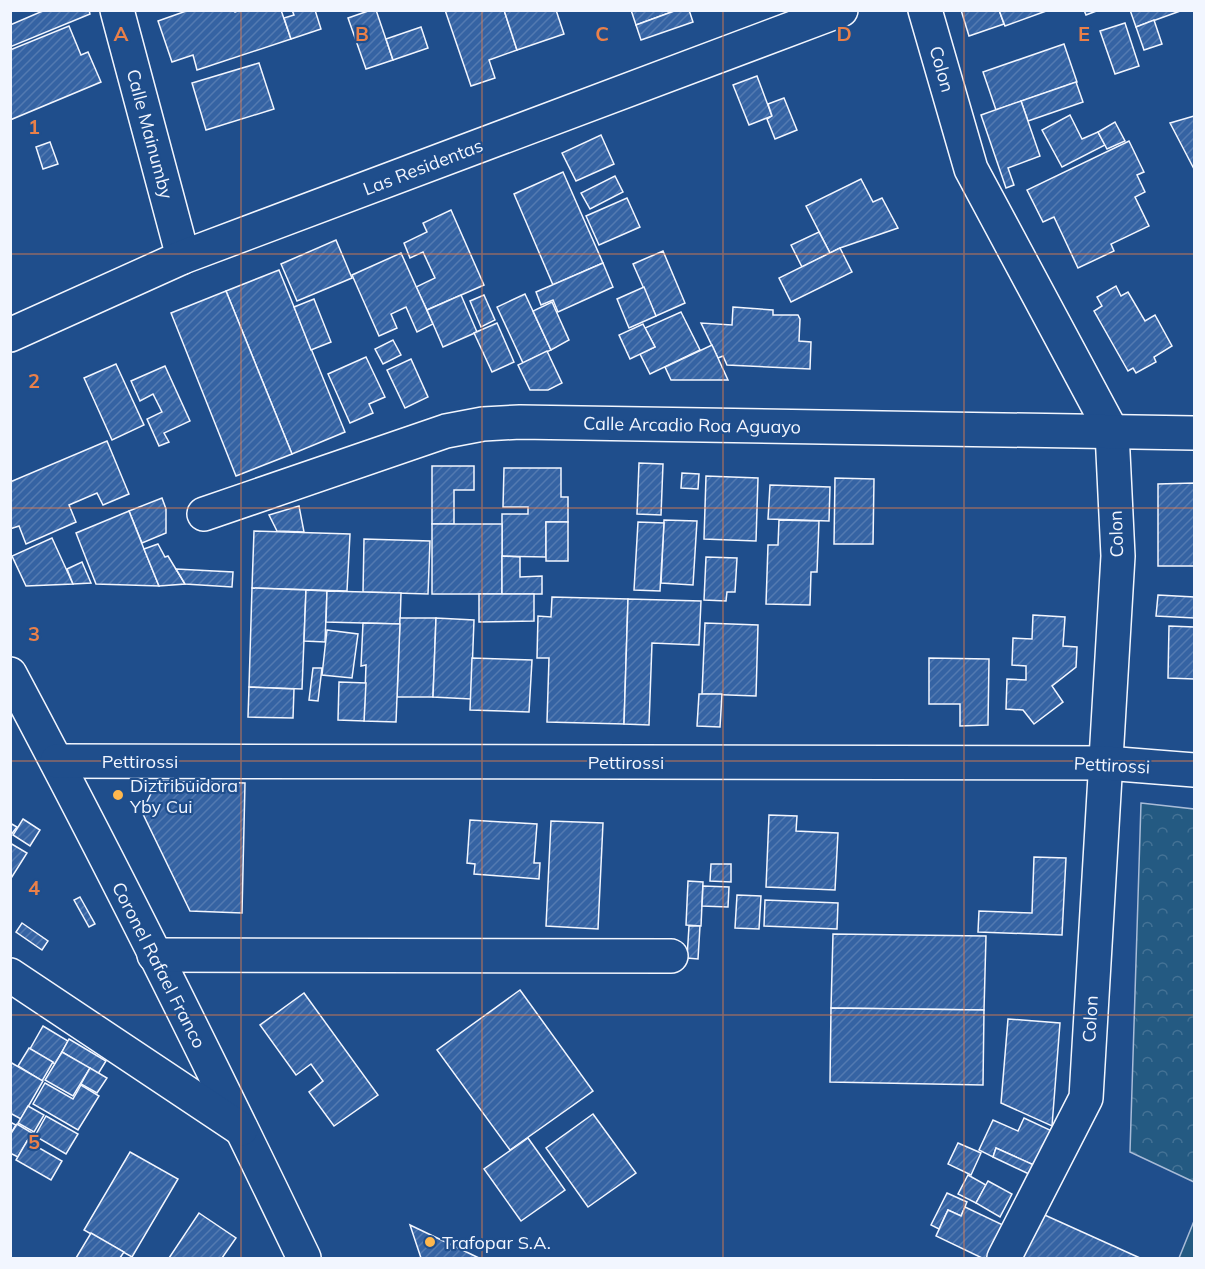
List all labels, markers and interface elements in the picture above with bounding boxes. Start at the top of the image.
text: A [114,21,129,46]
text: B [355,21,369,46]
text: C [595,21,609,46]
text: D [836,21,852,46]
text: E [1078,21,1090,46]
street label: Colon [924,43,960,95]
street label: Calle Mainumby [122,67,178,202]
text: 1 [28,114,40,139]
street label: Las Residentas [360,134,486,200]
text: 2 [28,368,40,393]
street label: Calle Arcadio Roa Aguayo [583,412,801,438]
street label: Colon [1104,510,1128,558]
text: 3 [28,621,40,646]
street label: Pettirossi [102,750,178,773]
street label: Pettirossi [588,751,664,774]
street label: Pettirossi [1073,752,1151,778]
place label: Diztribuidora Yby Cui [129,774,238,818]
marker: Diztribuidora Yby Cui [111,788,125,802]
text: 4 [28,875,40,900]
street label: Coronel Rafael Franco [107,878,211,1052]
street label: Colon [1077,995,1103,1043]
text: 5 [28,1129,40,1154]
place label: Trafopar S.A. [442,1231,551,1254]
marker: Trafopar S.A. [423,1235,437,1249]

